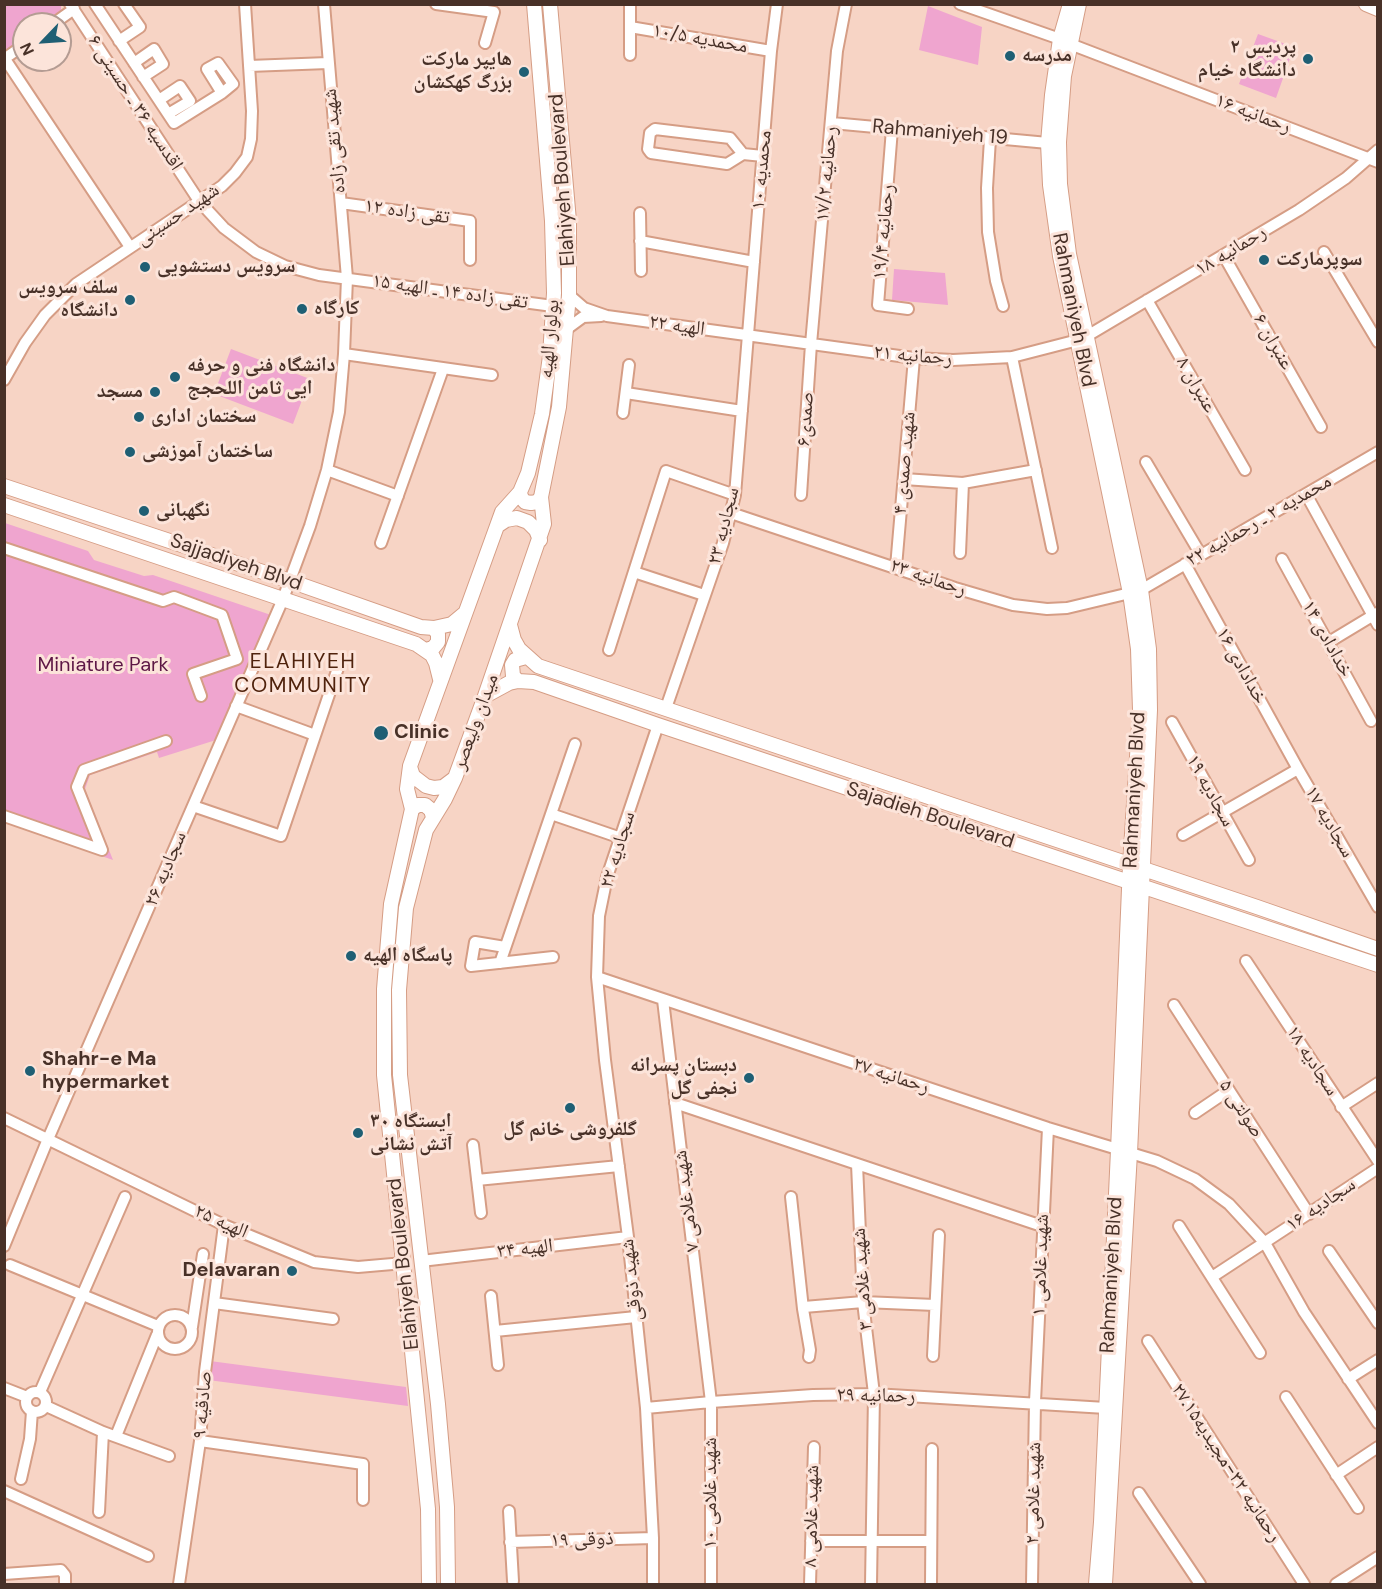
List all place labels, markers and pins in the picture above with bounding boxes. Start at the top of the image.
place label: پردیس ۲ دانشگاه خیام [1198,36,1296,83]
place label: مدرسه [1022,44,1072,68]
place label: هایپر مارکت بزرگ کهکشان [414,48,512,95]
marker: مدرسه [1003,49,1017,63]
marker: پردیس ۲ دانشگاه خیام [1301,52,1315,66]
marker: هایپر مارکت بزرگ کهکشان [517,65,531,79]
place label: سوپرمارکت [1276,248,1362,272]
marker: سوپرمارکت [1257,253,1271,267]
place label: سرویس دستشویی [157,255,295,279]
marker: سرویس دستشویی [138,260,152,274]
place label: سلف سرویس دانشگاه [18,276,118,323]
marker: سلف سرویس دانشگاه [123,293,137,307]
place label: کارگاه [314,297,359,321]
marker: کارگاه [295,302,309,316]
place label: دانشگاه فنی و حرفه ایی ثامن اللحجج [187,354,335,401]
marker: دانشگاه فنی و حرفه ایی ثامن اللحجج [168,370,182,384]
place label: مسجد [97,380,143,404]
marker: مسجد [148,385,162,399]
place label: سختمان اداری [151,405,256,429]
marker: سختمان اداری [132,410,146,424]
place label: ساختمان آموزشی [142,440,273,464]
marker: ساختمان آموزشی [123,445,137,459]
place label: نگهبانی [156,499,210,523]
marker: نگهبانی [137,504,151,518]
place label: Clinic [394,721,450,745]
marker: Clinic [372,724,390,742]
place label: پاسگاه الهیه [363,944,452,968]
marker: پاسگاه الهیه [344,949,358,963]
place label: Shahr-e Ma hypermarket [42,1048,169,1095]
place label: دبستان پسرانه نجفی گل [630,1054,737,1101]
marker: Shahr-e Ma hypermarket [23,1064,37,1078]
marker: دبستان پسرانه نجفی گل [742,1071,756,1085]
marker: گلفروشی خانم گل [563,1101,577,1115]
place label: ایستگاه ۳۰ آتش نشانی [370,1110,453,1157]
place label: گلفروشی خانم گل [503,1118,637,1142]
marker: ایستگاه ۳۰ آتش نشانی [351,1126,365,1140]
place label: Delavaran [182,1259,280,1283]
marker: Delavaran [285,1264,299,1278]

